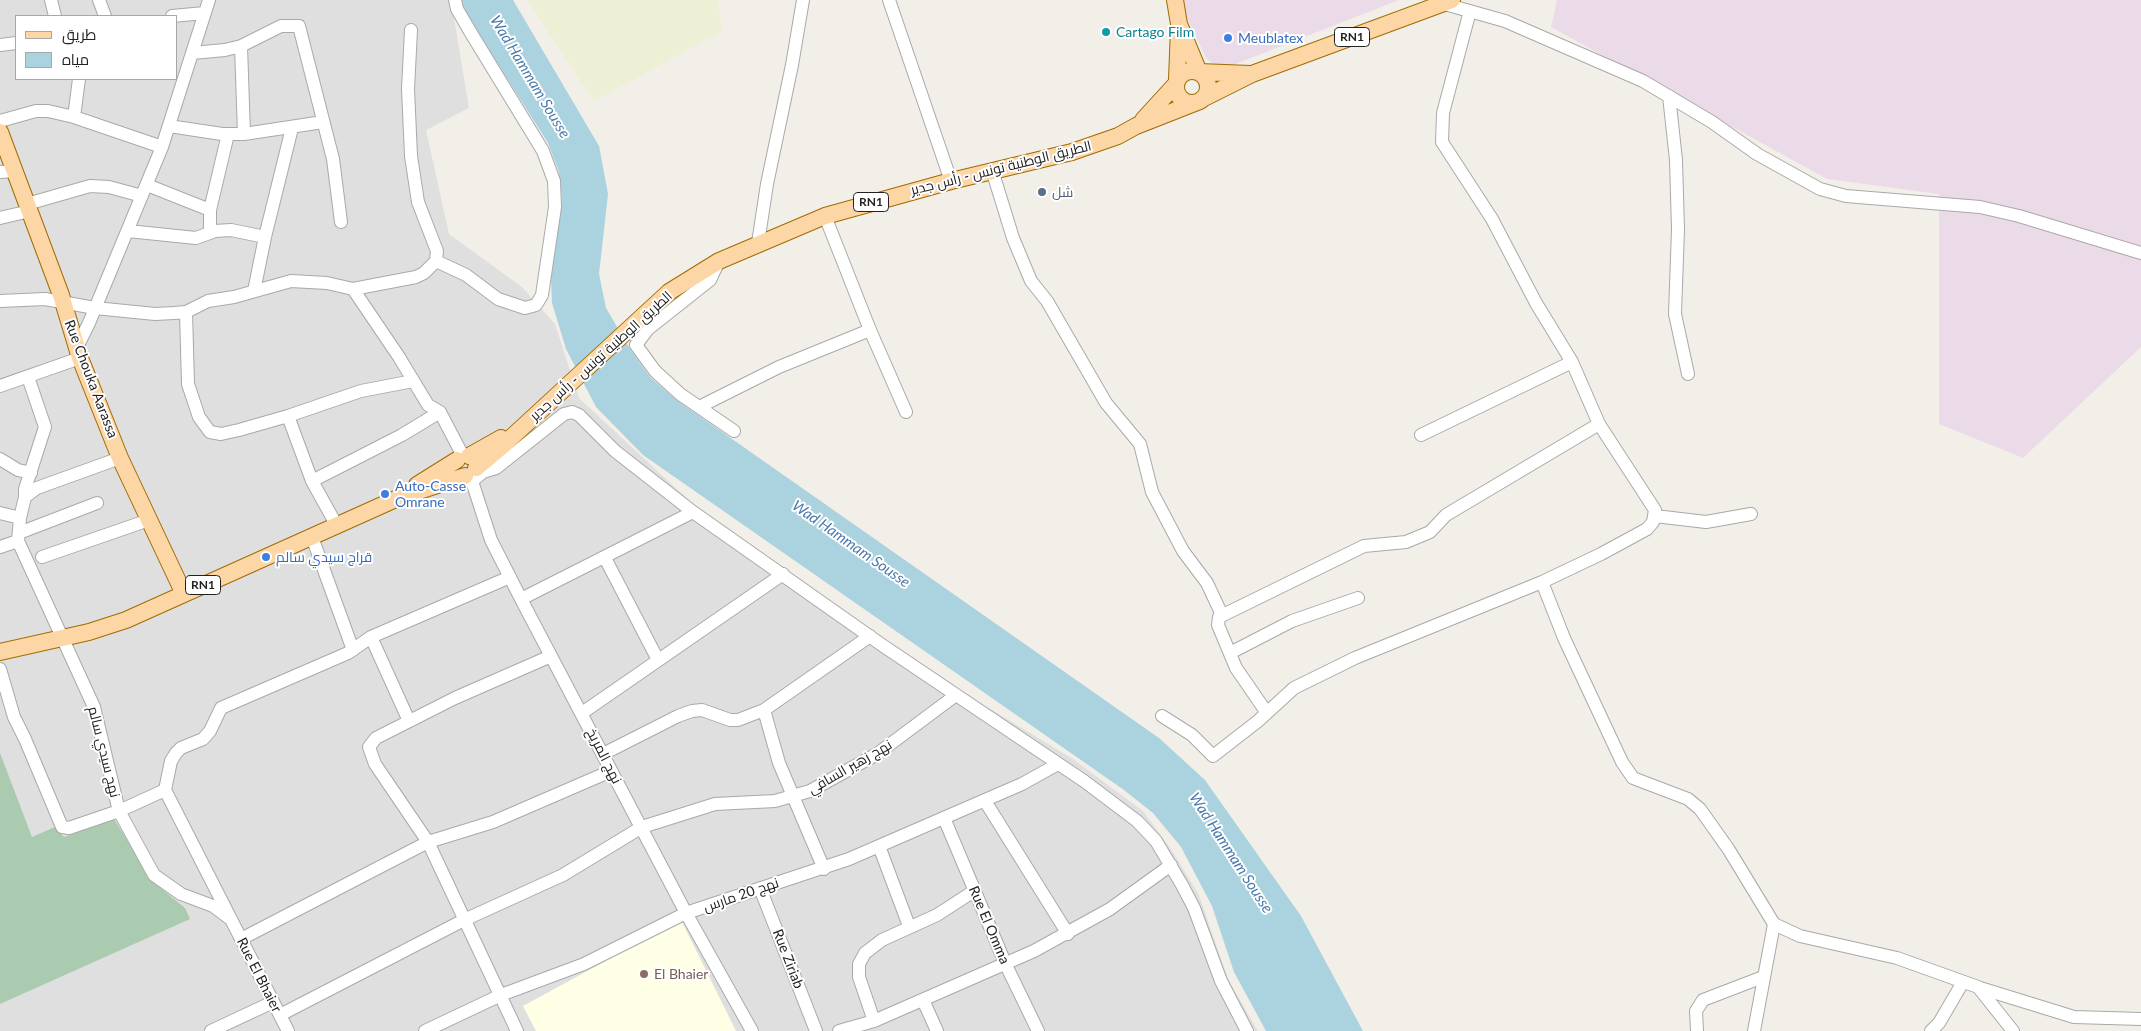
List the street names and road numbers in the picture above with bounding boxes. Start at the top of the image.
road number: RN1 [1334,28,1370,46]
street label: الطريق الوطنية تونس - رأس جدير [909,137,1093,199]
road number: RN1 [854,192,888,212]
street label: الطريق الوطنية تونس - رأس جدير [526,288,676,424]
street label: Rue Chouka Aarassa [61,318,121,440]
road number: RN1 [186,576,220,594]
street label: نهج سيدي سالم [85,705,123,799]
street label: نهج المريخ [583,725,625,787]
street label: نهج زهير السافي [805,736,895,798]
street label: نهج 20 مارس [701,874,781,916]
street label: Rue El Omma [965,883,1013,967]
street label: Rue Ziriab [769,927,807,991]
street label: Rue El Bhaier [233,935,285,1015]

